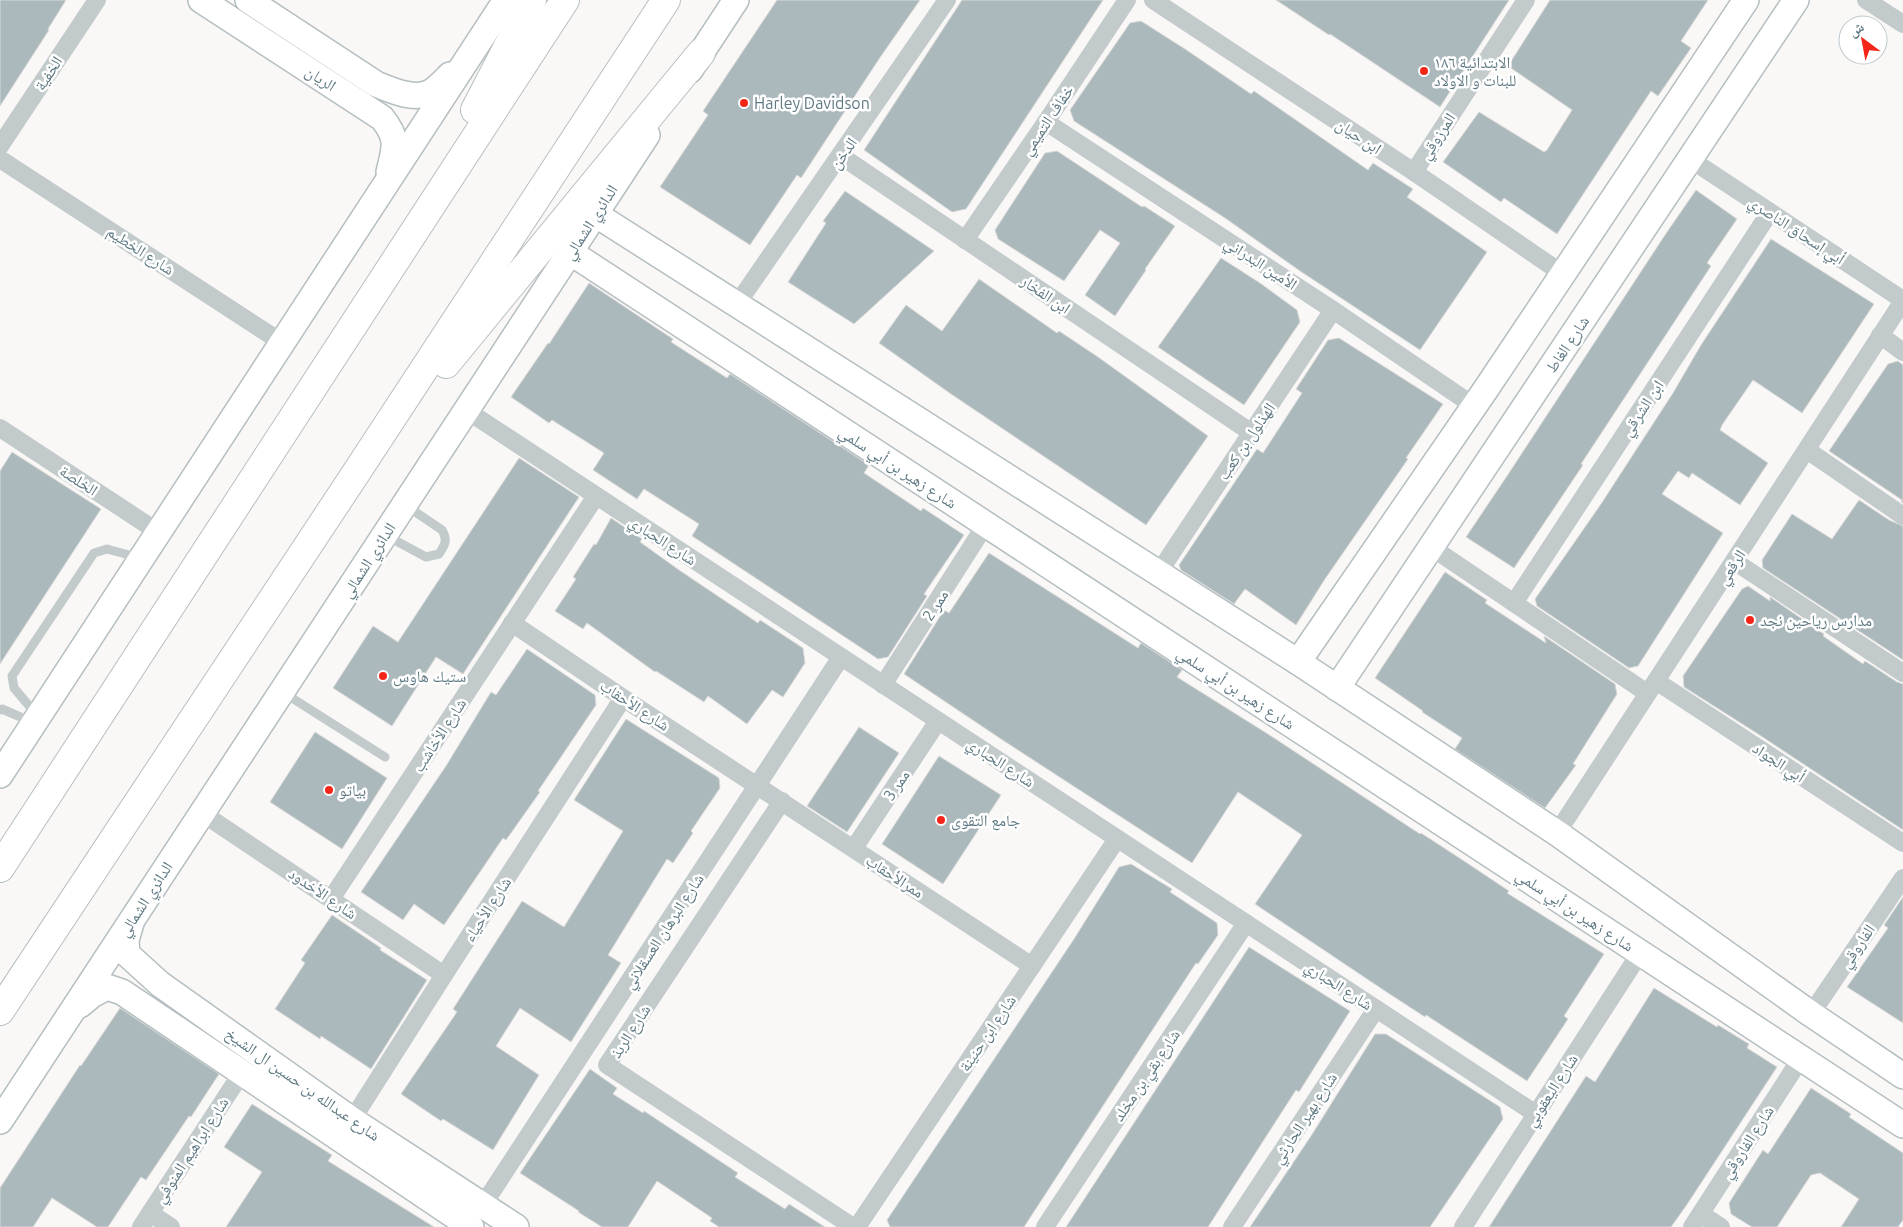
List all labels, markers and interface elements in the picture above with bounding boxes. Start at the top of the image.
north arrow [1838,15,1888,65]
text: ش [1846,18,1867,41]
street label: الخفية [30,53,66,94]
place label: الابتدائية ١٨٦ للبنات و الاولاد [1434,53,1516,90]
street label: الريان [301,62,340,96]
marker: الابتدائية ١٨٦ للبنات و الاولاد [1418,65,1430,77]
street label: خفاف التميمي [1017,82,1080,161]
place label: Harley Davidson [754,94,870,112]
marker: Harley Davidson [738,97,750,109]
street label: المرزوقي [1415,109,1462,165]
street label: ابن حيان [1332,115,1385,159]
street label: الدخن [826,134,862,173]
street label: الدائري الشمالي [559,181,624,265]
street label: أبي إسحاق الناصري [1743,192,1848,271]
street label: شارع الخطيم [103,222,178,280]
street label: الأمين البدراني [1219,233,1301,297]
street label: ابن الفخار [1016,270,1074,319]
street label: شارع الغاط [1542,312,1594,377]
street label: ابن الشرقي [1617,377,1670,442]
street label: الهذلول بن كعب [1214,399,1280,484]
street label: شارع زهير بن أبي سلمي [834,422,960,515]
street label: الخلصة [57,461,101,499]
street label: شارع الحباري [624,512,700,572]
street label: الدائري الشمالي [337,519,402,603]
street label: الرقعي [1713,546,1752,590]
street label: ممر 2 [918,586,952,624]
place label: مدارس رياحين نجد [1760,611,1872,631]
marker: مدارس رياحين نجد [1744,614,1756,626]
street label: شارع زهير بن أبي سلمي [1172,643,1298,736]
place label: ستيك هاوس [393,667,466,687]
marker: ستيك هاوس [377,670,389,682]
street label: شارع الأحقاب [596,676,673,736]
street label: شارع الأخاشب [409,695,471,776]
street label: شارع الحباري [962,734,1038,794]
street label: أبي الجواد [1747,738,1808,789]
street label: ممر 3 [879,766,914,804]
place label: بياتو [339,781,366,800]
marker: بياتو [323,784,335,796]
place label: جامع التقوى [951,811,1020,831]
marker: جامع التقوى [935,814,947,826]
street label: ممرالأحقاب [862,851,927,902]
street label: الدائري الشمالي [114,858,179,942]
street label: شارع الأخدود [284,864,360,924]
street label: شارع زهير بن أبي سلمي [1511,865,1637,958]
street label: شارع البرهان العسقلاني [619,870,710,994]
street label: شارع الأحياء [460,873,516,946]
street label: الفاروقي [1836,921,1881,974]
street label: شارع الحباري [1300,957,1376,1017]
street label: شارع ابن حنينة [955,992,1021,1076]
street label: شارع الربذ [606,1001,655,1062]
street label: شارع عبدالله بن حسين ال الشيخ [221,1024,384,1146]
street label: شارع بقي بن مخلد [1109,1026,1187,1126]
street label: شارع اليعقوبي [1521,1050,1584,1132]
street label: شارع بهير الحارثي [1268,1069,1344,1169]
street label: شارع ابراهيم المنوفي [150,1094,235,1208]
street label: شارع الفاروقي [1717,1102,1781,1184]

